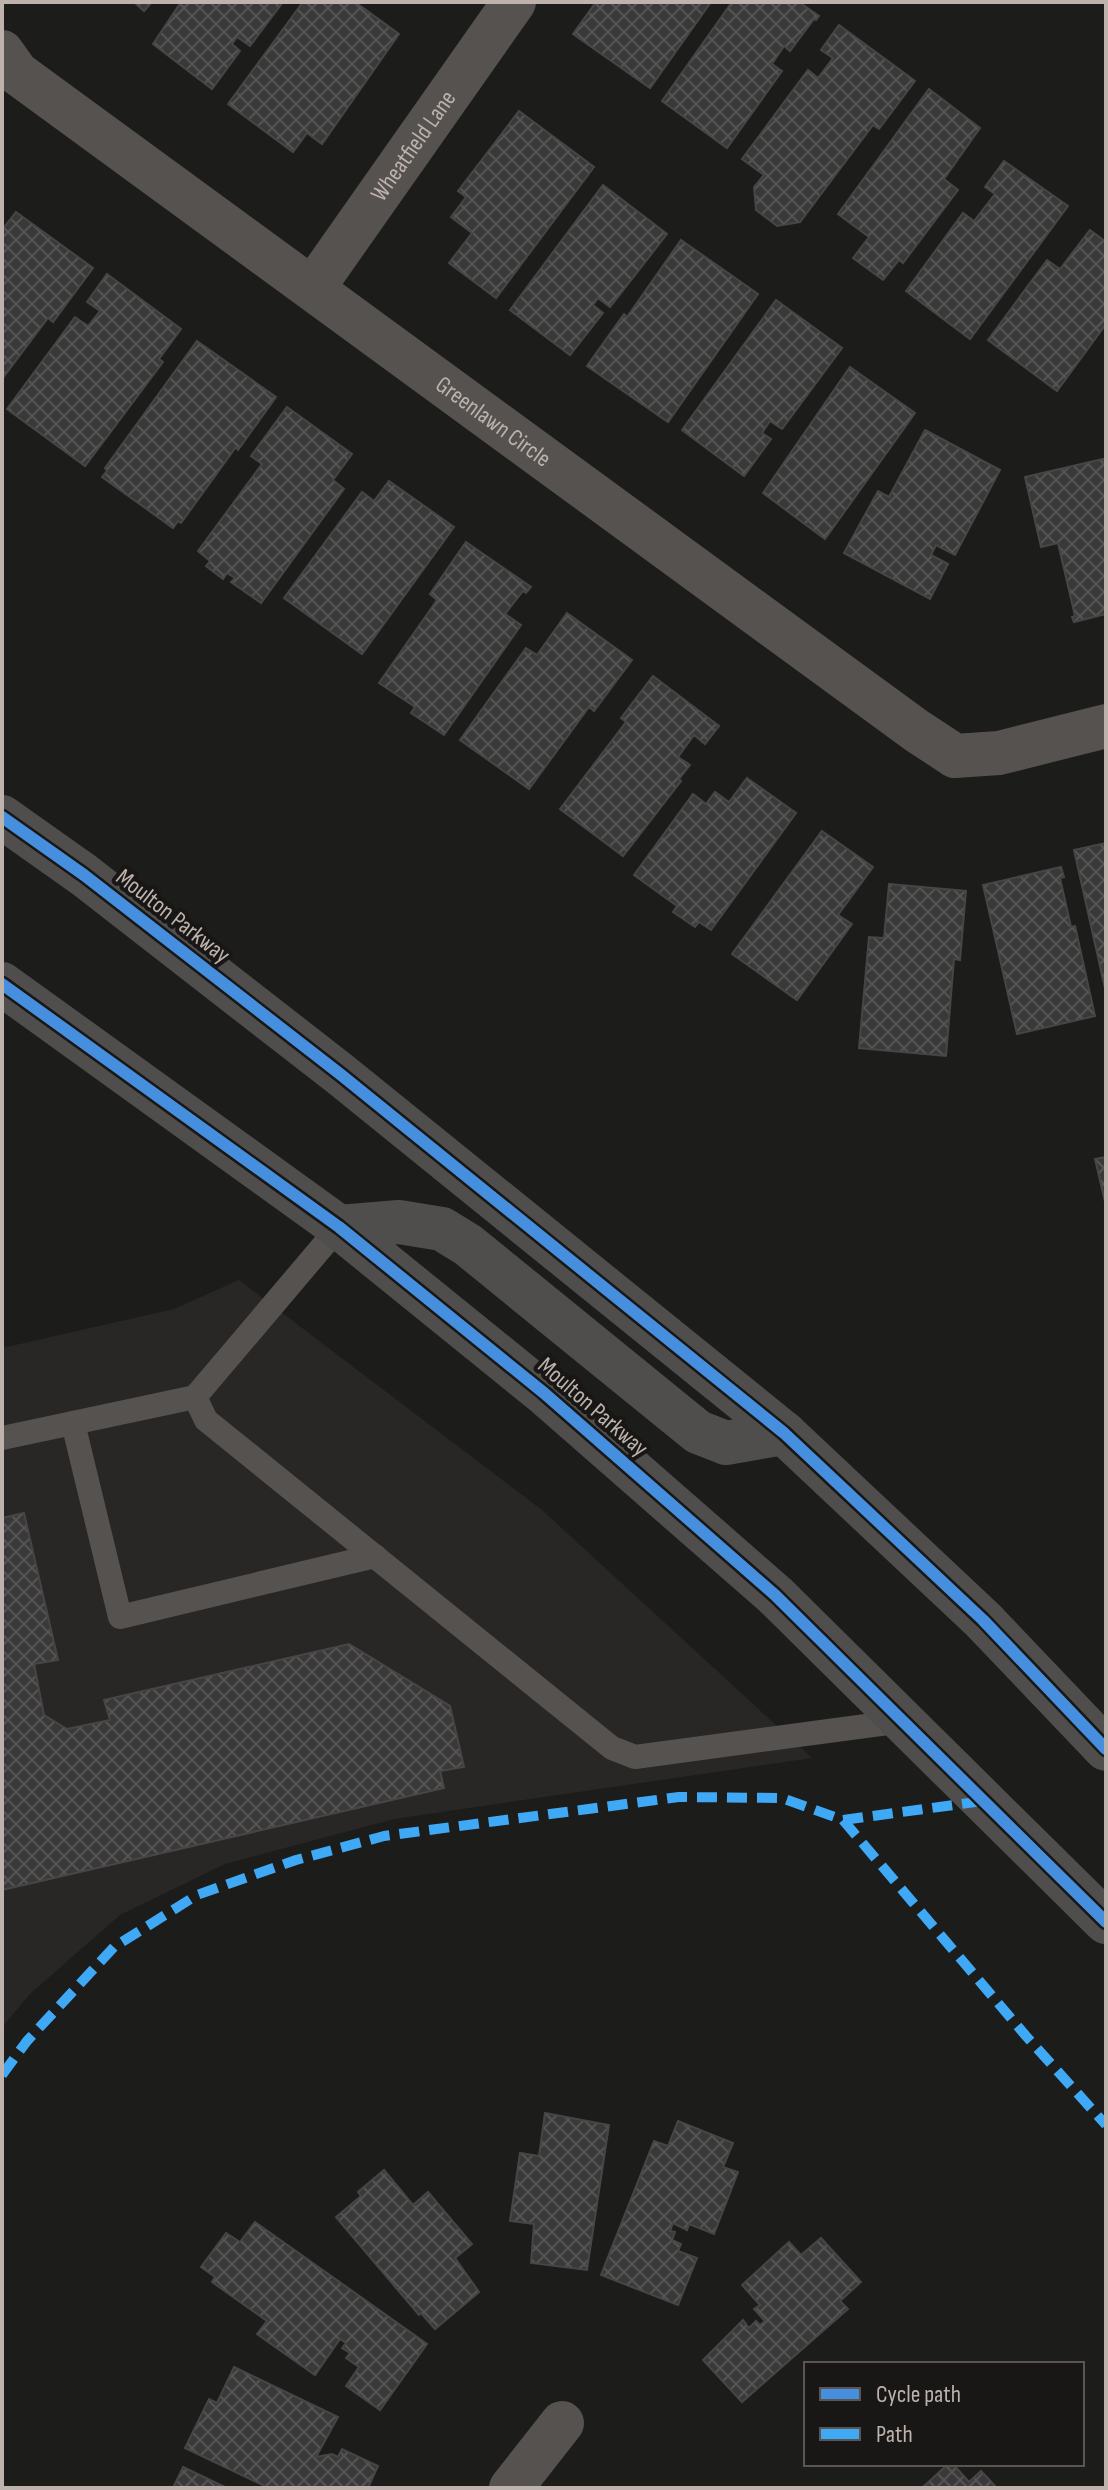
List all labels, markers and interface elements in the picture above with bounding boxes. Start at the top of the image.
street label: Wheatfield Lane [364,85,462,207]
street label: Greenlawn Circle [430,370,557,473]
street label: Moulton Parkway [110,863,236,969]
street label: Moulton Parkway [532,1351,654,1463]
legend [804,2362,1084,2466]
text: Cycle path [876,2380,961,2409]
text: Path [876,2420,913,2449]

